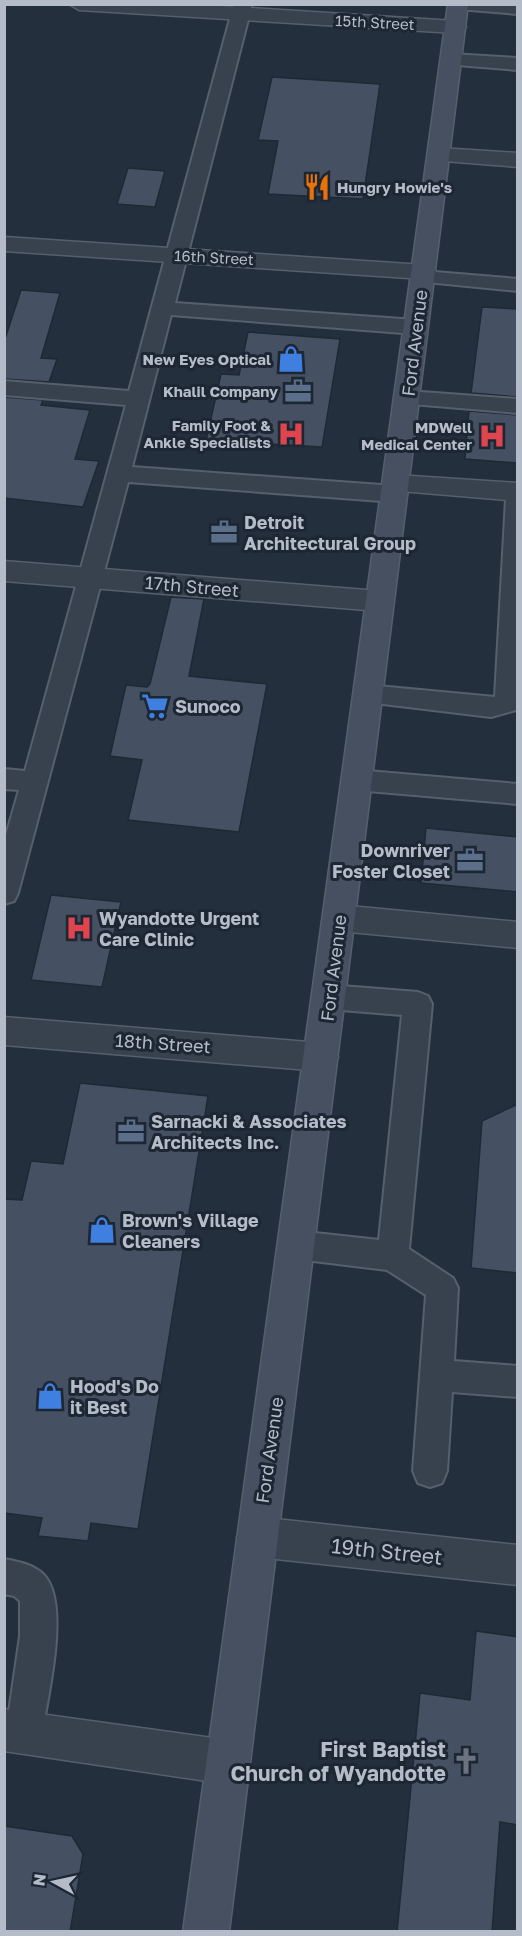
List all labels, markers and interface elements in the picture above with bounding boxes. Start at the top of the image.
street label: 15th Street [335,11,415,33]
restaurant icon: Hungry Howie's [302,172,332,202]
place label: Hungry Howie's [337,178,452,196]
street label: 16th Street [174,246,254,268]
street label: Ford Avenue [397,288,431,398]
shop icon: New Eyes Optical [276,344,306,374]
place label: New Eyes Optical [143,350,271,368]
office icon: Khalil Company [283,376,313,406]
place label: Khalil Company [163,382,278,400]
place label: Family Foot & Ankle Specialists [144,416,271,451]
place label: MDWell Medical Center [361,418,472,453]
hospital icon: Family Foot & Ankle Specialists [276,419,306,449]
hospital icon: MDWell Medical Center [477,421,507,451]
place label: Detroit Architectural Group [244,511,416,554]
office icon: Detroit Architectural Group [209,517,239,547]
street label: 17th Street [144,571,240,601]
supermarket icon: Sunoco [140,691,170,721]
place label: Sunoco [175,695,241,717]
place label: Downriver Foster Closet [332,839,450,882]
office icon: Downriver Foster Closet [455,845,485,875]
place label: Wyandotte Urgent Care Clinic [99,907,259,950]
hospital icon: Wyandotte Urgent Care Clinic [64,913,94,943]
street label: Ford Avenue [316,913,350,1023]
street label: 18th Street [114,1029,212,1057]
place label: Sarnacki & Associates Architects Inc. [151,1110,347,1153]
office icon: Sarnacki & Associates Architects Inc. [116,1116,146,1146]
place label: Brown's Village Cleaners [122,1209,259,1252]
shop icon: Brown's Village Cleaners [87,1215,117,1245]
place label: Hood's Do it Best [70,1375,159,1418]
shop icon: Hood's Do it Best [35,1381,65,1411]
street label: Ford Avenue [251,1395,287,1505]
street label: 19th Street [330,1532,444,1570]
place label: First Baptist Church of Wyandotte [230,1736,446,1786]
church icon: First Baptist Church of Wyandotte [451,1746,481,1776]
north arrow [24,1852,84,1912]
text: N [28,1872,50,1887]

